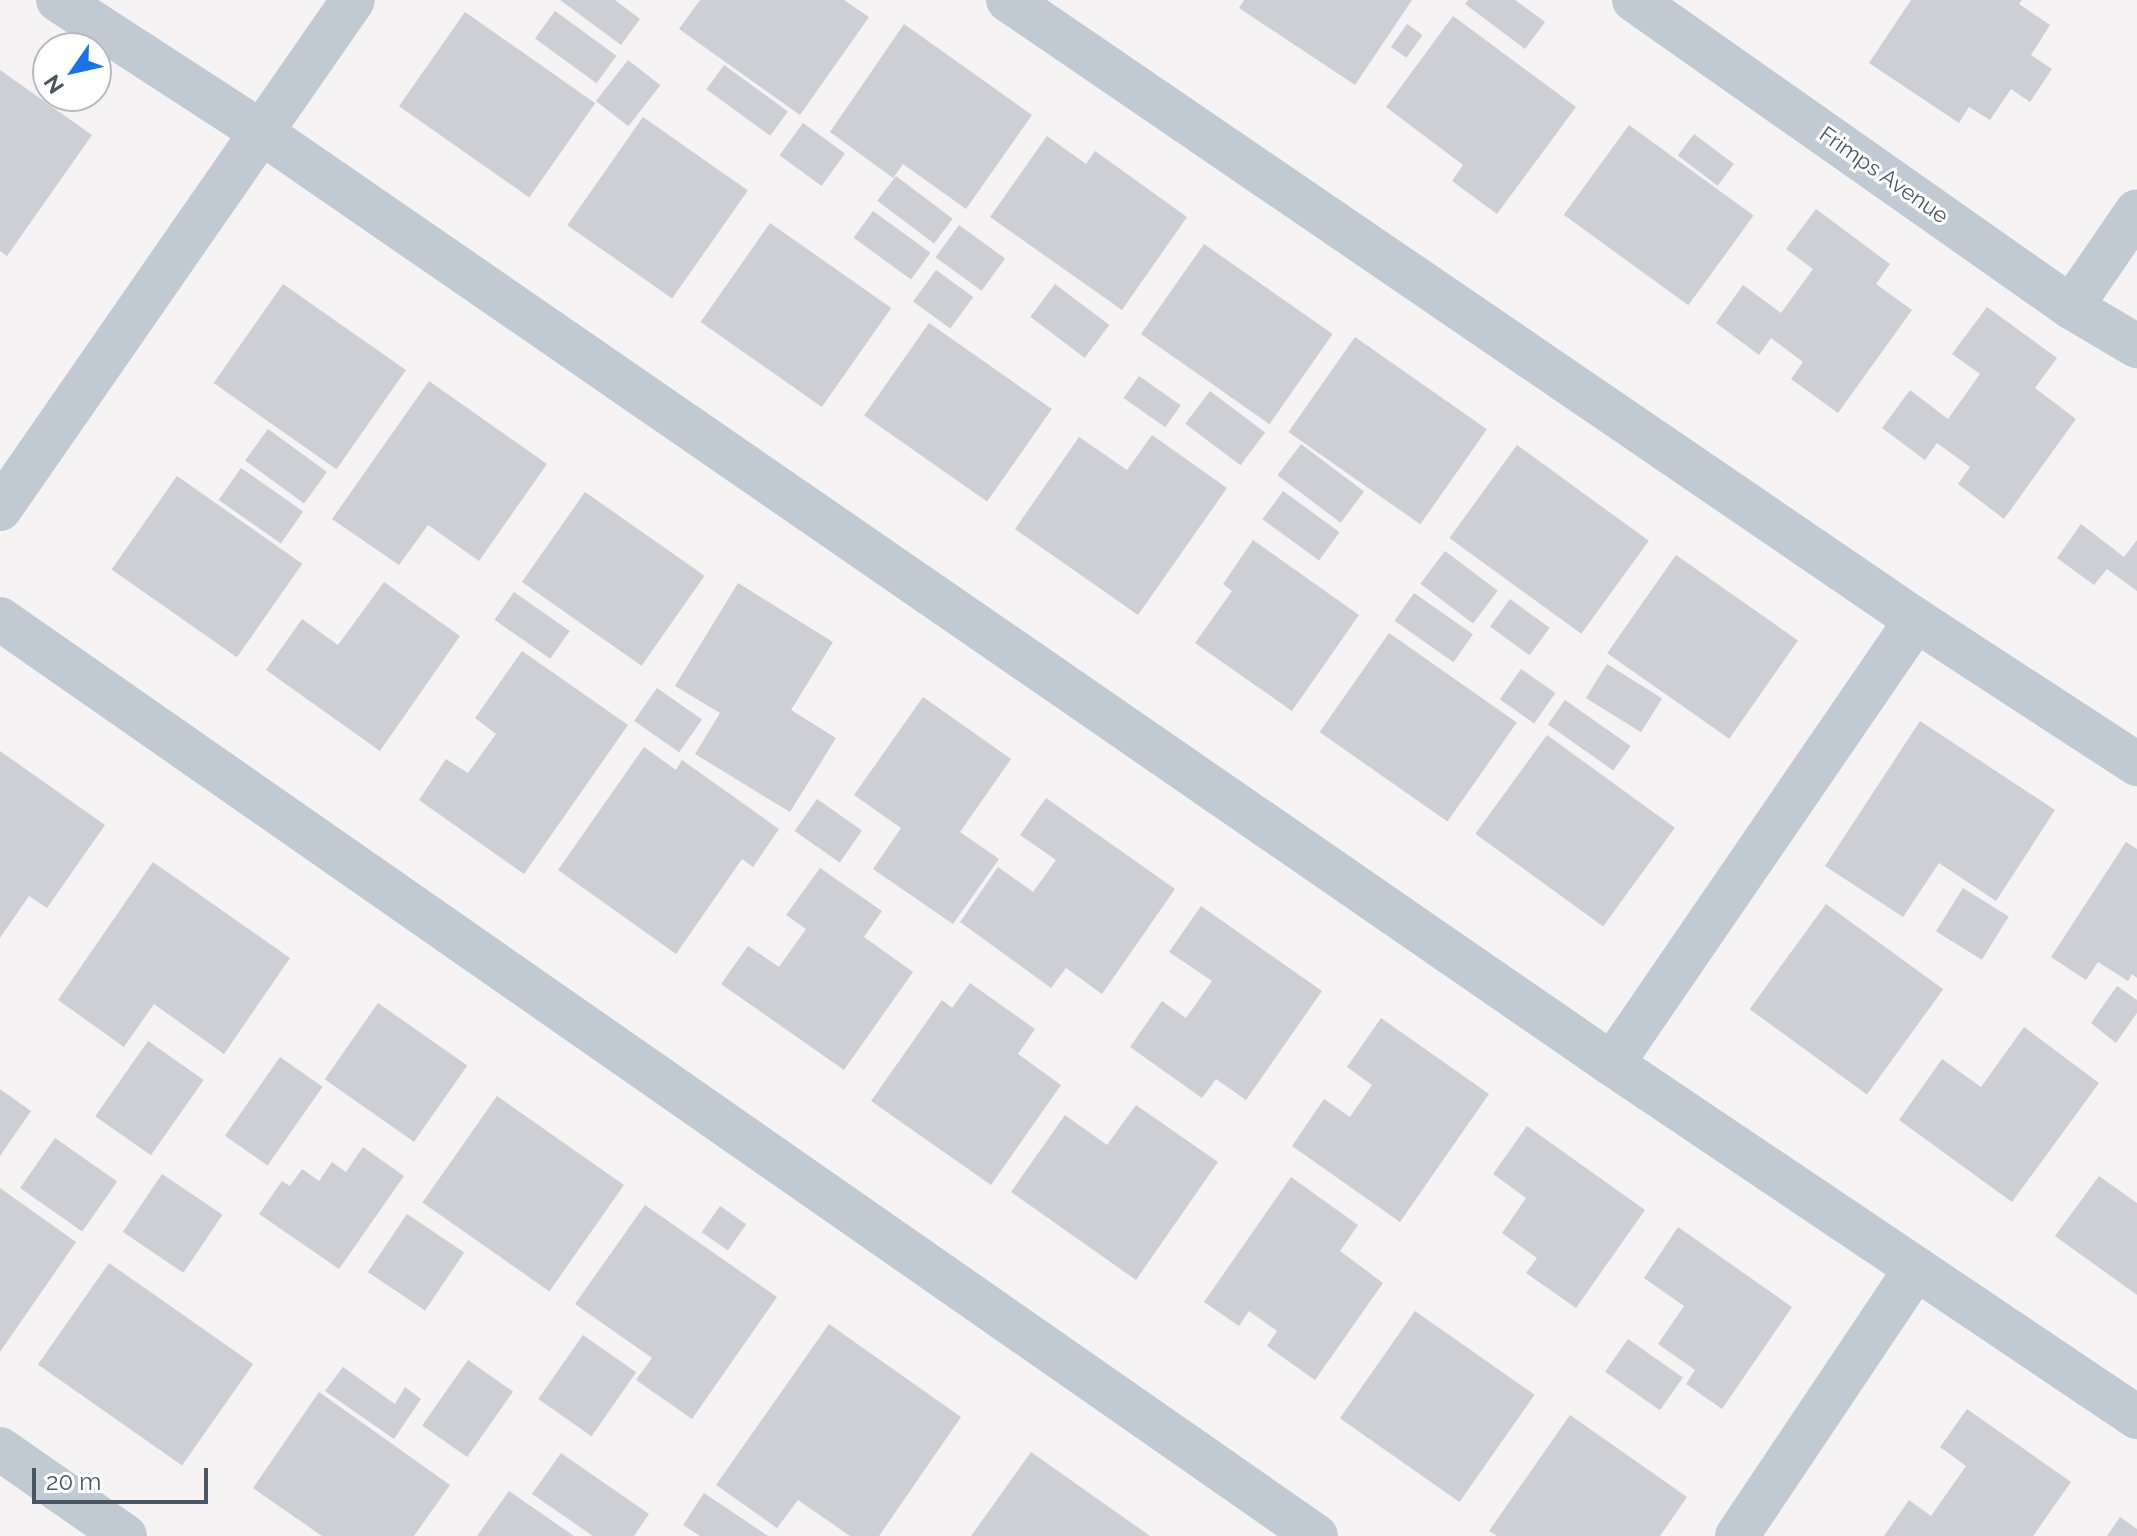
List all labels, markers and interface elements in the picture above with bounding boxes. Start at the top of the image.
north arrow [32,32,112,112]
text: N [38,70,69,99]
street label: Frimps Avenue [1814,121,1954,229]
scale bar [36,1452,212,1502]
text: 20 m [46,1467,101,1496]

